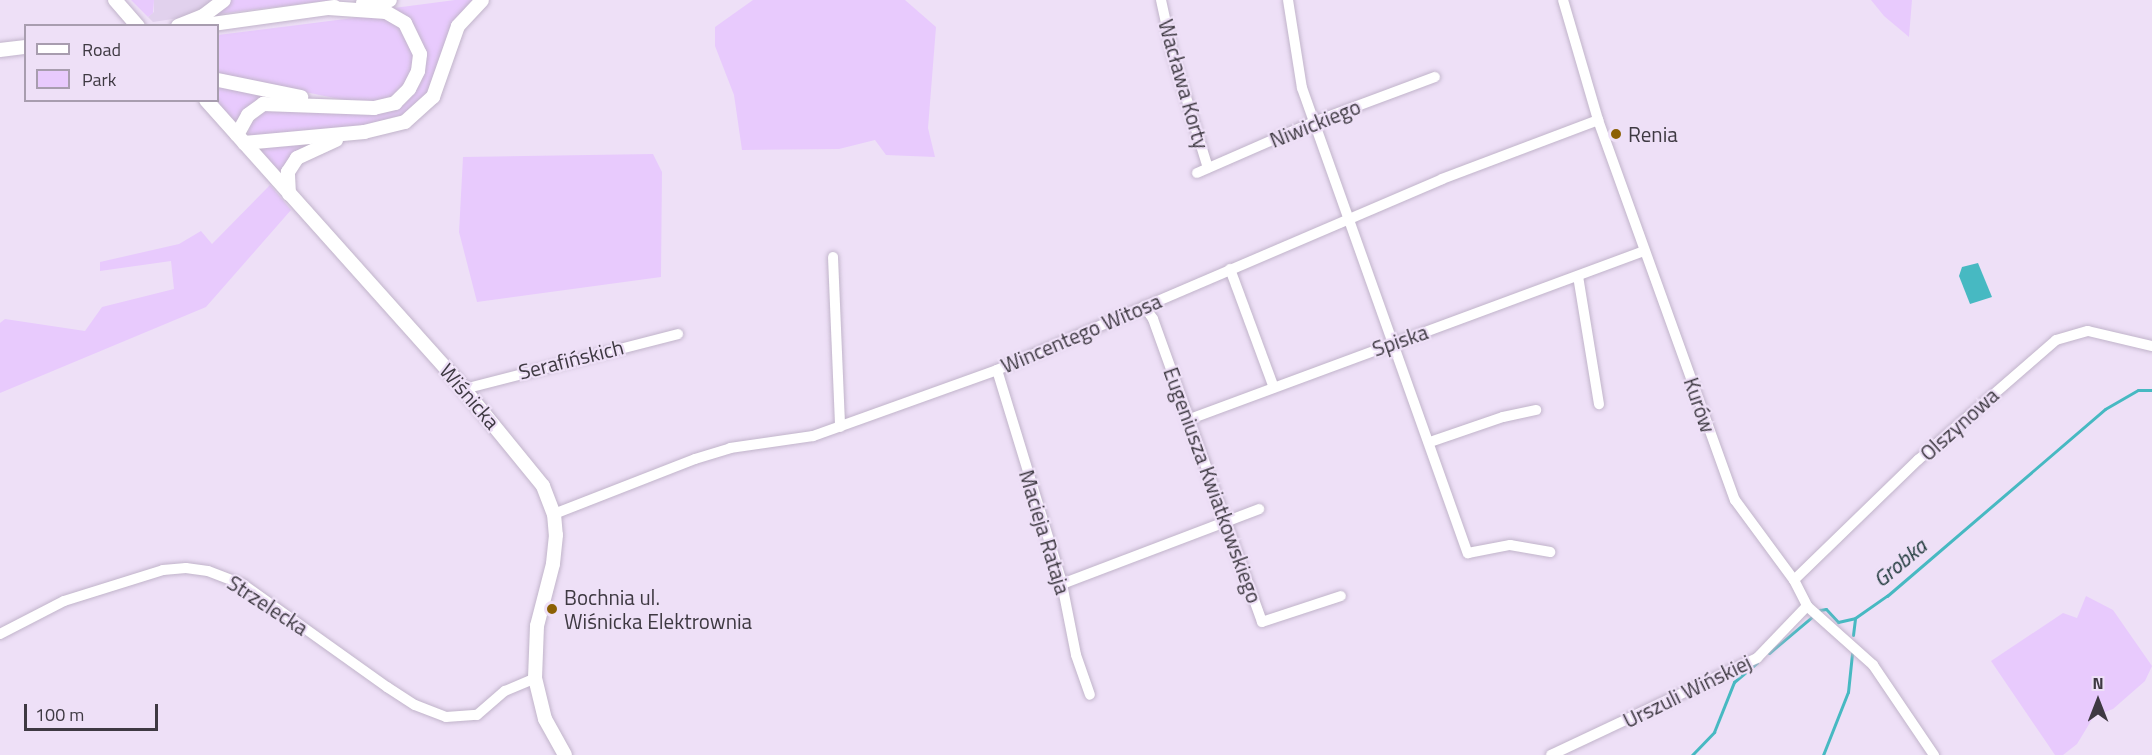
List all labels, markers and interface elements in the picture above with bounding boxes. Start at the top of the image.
street label: Wacława Korty [1153,16,1215,152]
legend [24,24,219,102]
text: Road [82,36,121,63]
text: Park [82,66,116,93]
street label: Niwickiego [1266,93,1364,153]
place label: Renia [1628,121,1678,147]
marker: Renia [1609,127,1623,141]
street label: Wincentego Witosa [997,288,1165,378]
street label: Spiska [1369,319,1431,361]
street label: Serafińskich [516,334,626,384]
street label: Wiśnicka [435,358,505,434]
street label: Eugeniusza Kwiatkowskiego [1159,364,1267,606]
street label: Kurów [1679,374,1721,436]
street label: Olszynowa [1915,382,2003,466]
street label: Macieja Rataja [1014,467,1076,597]
water label: Grobka [1868,533,1932,593]
street label: Strzelecka [223,570,313,640]
place label: Bochnia ul. Wiśnicka Elektrownia [564,584,752,634]
marker: Bochnia ul. Wiśnicka Elektrownia [545,602,559,616]
street label: Urszuli Wińskiej [1619,649,1755,733]
north arrow [2068,671,2128,731]
text: N [2092,671,2104,695]
scale bar [27,692,160,730]
text: 100 m [35,701,84,728]

